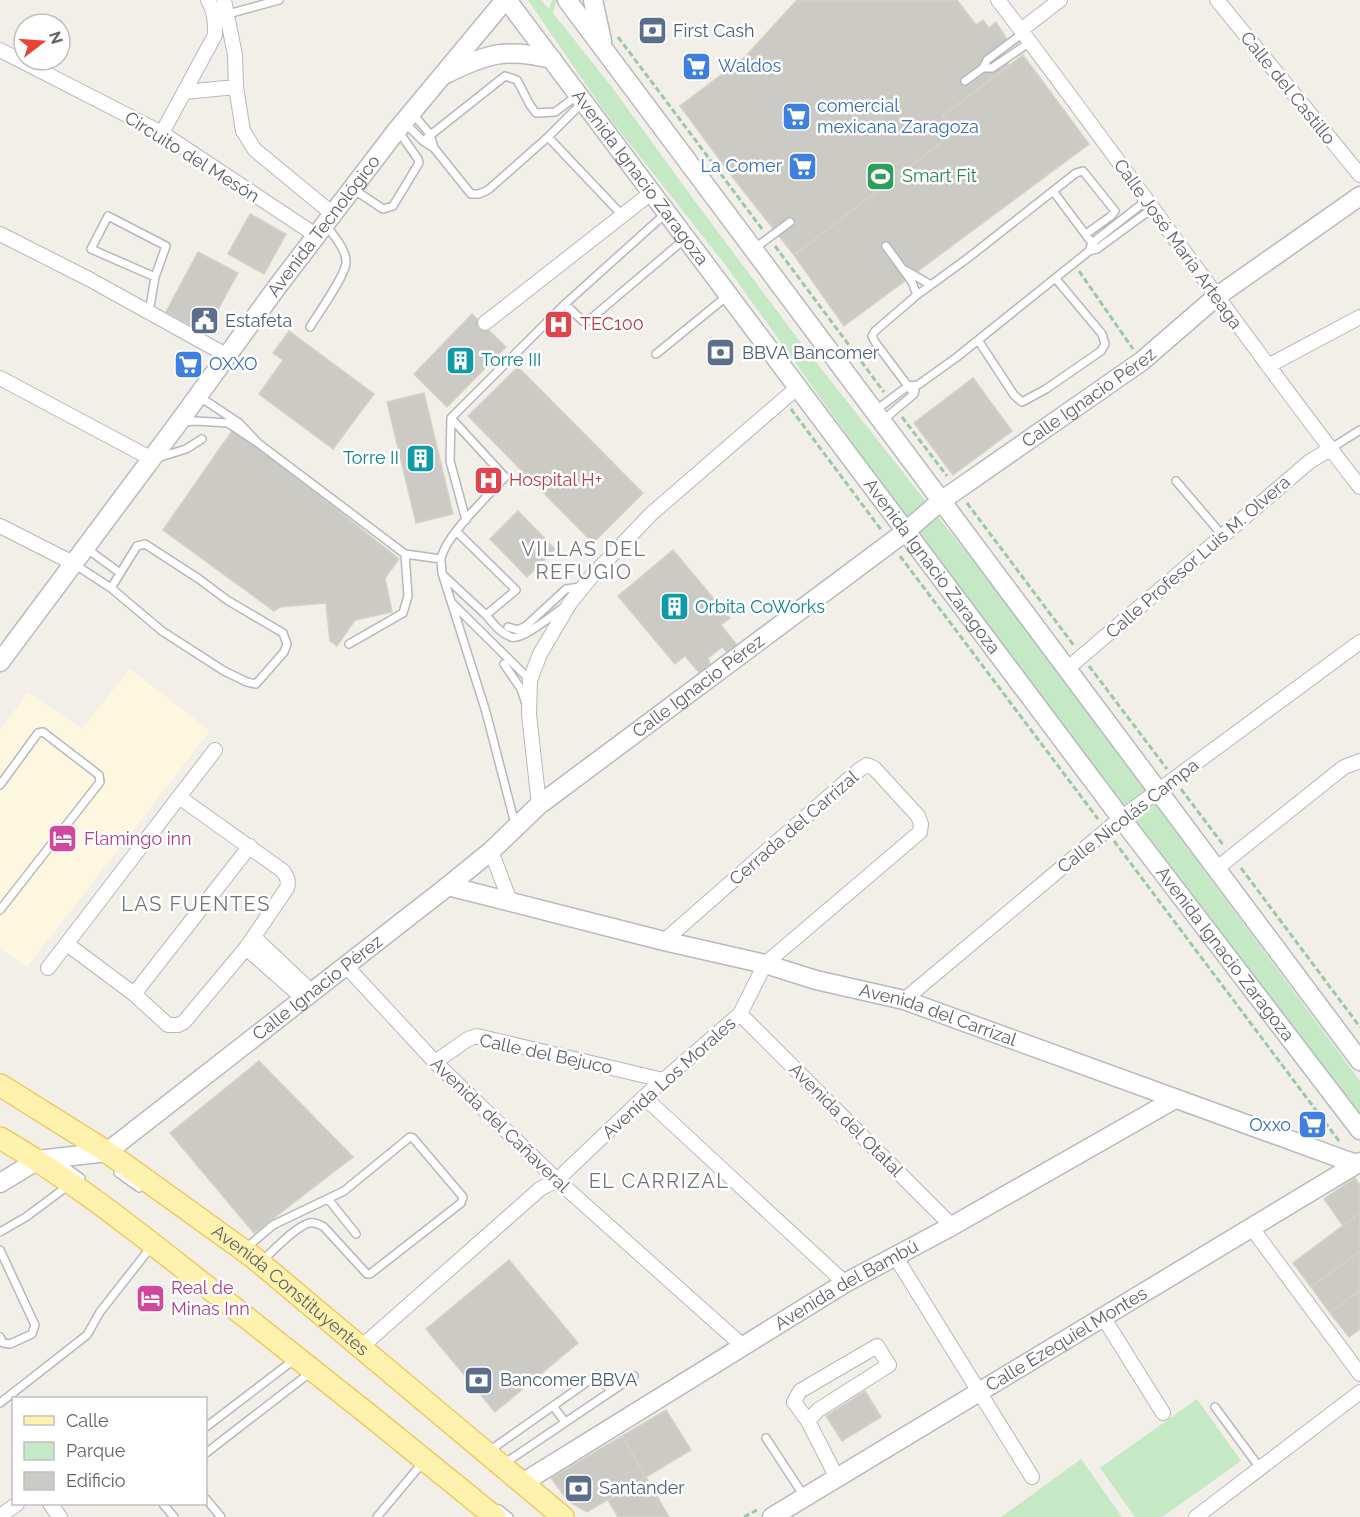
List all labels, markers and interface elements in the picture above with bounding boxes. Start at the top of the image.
north arrow [12,12,72,72]
bank icon: First Cash [636,15,668,47]
place label: First Cash [673,20,755,41]
street label: Calle del Castillo [1236,27,1341,149]
text: N [45,29,67,46]
supermarket icon: Waldos [681,50,713,82]
place label: Waldos [718,55,781,76]
street label: Avenida Ignacio Zaragoza [568,85,713,269]
place label: comercial mexicana Zaragoza [817,95,979,137]
supermarket icon: comercial mexicana Zaragoza [780,100,812,132]
street label: Circuito del Mesón [121,107,263,206]
street label: Avenida Tecnológico [262,150,384,301]
supermarket icon: La Comer [787,150,819,182]
place label: La Comer [701,155,783,176]
street label: Calle José María Arteaga [1110,155,1247,333]
sports icon: Smart Fit [865,160,897,192]
place label: Smart Fit [902,165,977,186]
public building icon: Estafeta [188,305,220,337]
hospital icon: TEC100 [543,308,575,340]
place label: Estafeta [225,310,292,331]
place label: TEC100 [580,313,644,334]
bank icon: BBVA Bancomer [705,337,737,369]
place label: BBVA Bancomer [742,342,880,363]
street label: Calle Ignacio Pérez [1018,343,1160,451]
building icon: Torre III [444,344,476,376]
supermarket icon: OXXO [172,348,204,380]
place label: Torre III [481,349,542,370]
place label: OXXO [209,353,258,374]
building icon: Torre II [404,442,436,474]
place label: Torre II [343,447,399,468]
hospital icon: Hospital H+ [472,464,504,496]
place label: Hospital H+ [509,469,602,490]
street label: Calle Profesor Luis M. Olvera [1101,471,1294,642]
street label: Avenida Ignacio Zaragoza [860,474,1005,658]
district label: VILLAS DEL REFUGIO [521,537,647,584]
building icon: Orbita CoWorks [658,591,690,623]
place label: Orbita CoWorks [695,596,825,617]
street label: Calle Ignacio Pérez [628,630,768,742]
street label: Calle Nicolás Campa [1053,754,1202,877]
street label: Cerrada del Carrizal [725,766,862,889]
hotel icon: Flamingo inn [47,823,79,855]
place label: Flamingo inn [84,828,192,849]
street label: Avenida Ignacio Zaragoza [1152,862,1299,1045]
district label: LAS FUENTES [121,892,271,916]
street label: Calle Ignacio Pérez [248,930,387,1044]
street label: Avenida del Carrizal [857,979,1020,1050]
street label: Avenida Los Morales [598,1012,740,1143]
street label: Calle del Bejuco [478,1029,615,1078]
street label: Avenida del Cañaveral [426,1053,574,1197]
street label: Avenida del Otatal [785,1058,908,1181]
supermarket icon: Oxxo [1296,1109,1328,1141]
place label: Oxxo [1249,1114,1291,1135]
district label: EL CARRIZAL [589,1169,729,1193]
street label: Avenida Constituyentes [208,1220,374,1360]
street label: Avenida del Bambú [770,1235,922,1334]
place label: Real de Minas Inn [171,1277,250,1319]
hotel icon: Real de Minas Inn [134,1282,166,1314]
street label: Calle Ezequiel Montes [982,1282,1151,1395]
bank icon: Bancomer BBVA [463,1364,495,1396]
place label: Bancomer BBVA [500,1369,637,1390]
legend [12,1397,207,1505]
text: Calle [66,1410,109,1431]
text: Parque [66,1440,126,1461]
text: Edificio [66,1470,126,1491]
bank icon: Santander [562,1472,594,1504]
place label: Santander [599,1477,685,1498]

